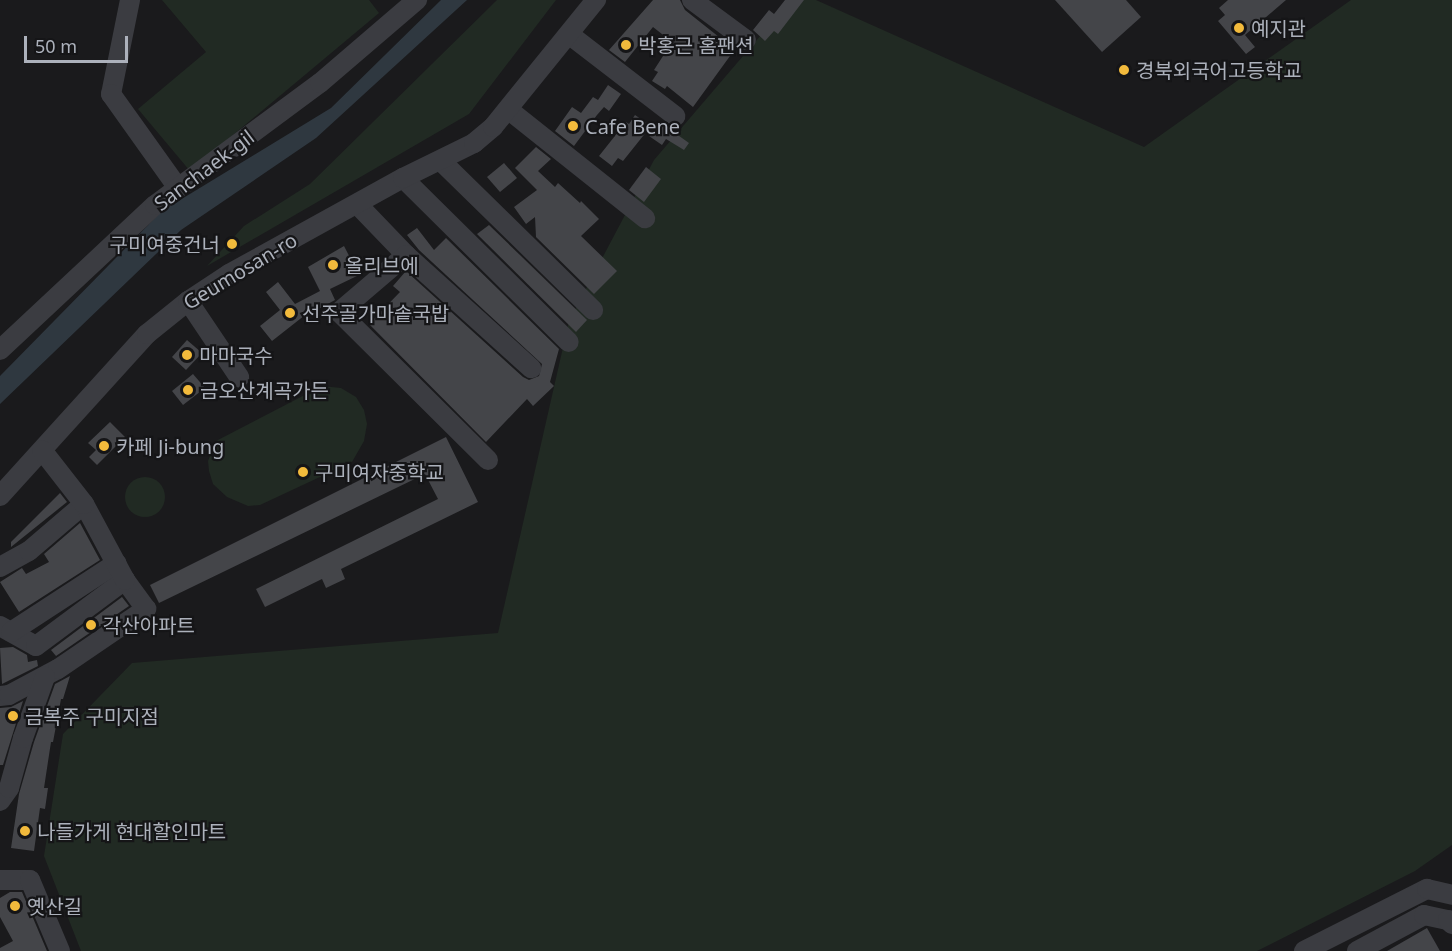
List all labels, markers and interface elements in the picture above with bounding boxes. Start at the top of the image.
place label: 예지관 [1251,16,1306,40]
marker: 예지관 [1232,21,1246,35]
scale bar [27,24,130,62]
place label: 박홍근 홈팬션 [638,33,754,57]
text: 50 m [35,34,77,58]
marker: 박홍근 홈팬션 [619,38,633,52]
place label: 경북외국어고등학교 [1136,58,1302,82]
marker: 경북외국어고등학교 [1117,63,1131,77]
place label: Cafe Bene [585,114,680,138]
marker: Cafe Bene [566,119,580,133]
street label: Sanchaek-gil [149,125,259,215]
street label: Geumosan-ro [179,228,301,314]
place label: 구미여중건너 [110,232,220,256]
marker: 구미여중건너 [225,237,239,251]
place label: 올리브에 [345,253,419,277]
marker: 올리브에 [326,258,340,272]
place label: 선주골가마솥국밥 [302,301,449,325]
marker: 선주골가마솥국밥 [283,306,297,320]
place label: 마마국수 [199,343,273,367]
marker: 마마국수 [180,348,194,362]
place label: 금오산계곡가든 [200,378,329,402]
marker: 금오산계곡가든 [181,383,195,397]
place label: 카페 Ji-bung [116,434,224,458]
marker: 카페 Ji-bung [97,439,111,453]
place label: 구미여자중학교 [315,460,444,484]
marker: 구미여자중학교 [296,465,310,479]
place label: 각산아파트 [103,613,195,637]
marker: 각산아파트 [84,618,98,632]
place label: 금복주 구미지점 [25,704,159,728]
marker: 금복주 구미지점 [6,709,20,723]
place label: 나들가게 현대할인마트 [37,819,226,843]
marker: 나들가게 현대할인마트 [18,824,32,838]
place label: 옛산길 [27,894,82,918]
marker: 옛산길 [8,899,22,913]

